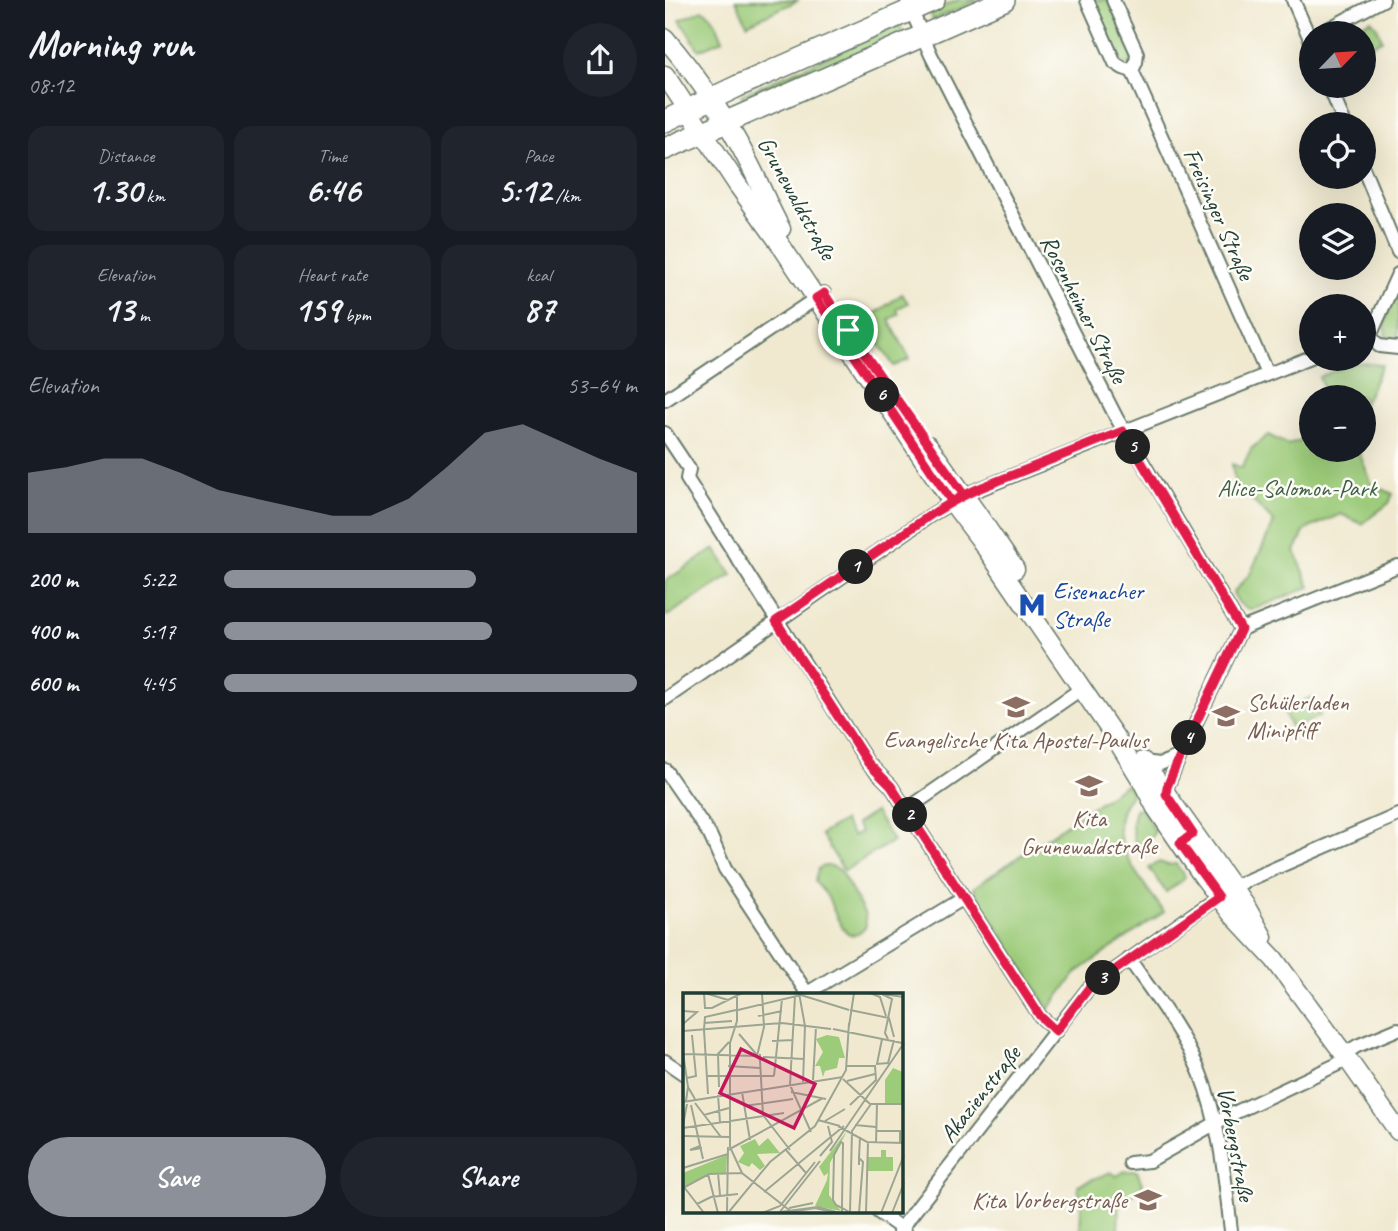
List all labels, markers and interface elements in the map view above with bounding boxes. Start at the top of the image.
text: Morning run [28,21,194,68]
north arrow [1299,21,1375,98]
map controls [1299,21,1376,462]
button: share [563,23,637,97]
text: 08:12 [28,71,74,100]
button: locate [1299,112,1376,189]
street label: Grunewaldstraße [751,131,844,267]
street label: Freisinger Straße [1177,143,1262,287]
text: Distance [98,144,155,168]
text: Time [318,144,347,168]
text: Pace [524,144,553,168]
text: 1.30 [87,168,142,213]
text: 6:46 [305,168,360,213]
text: 5:12 [497,168,551,213]
text: km [142,184,165,208]
text: /km [551,184,580,208]
button: layers [1299,203,1376,280]
street label: Rosenheimer Straße [1034,230,1135,390]
text: Elevation [97,263,155,287]
text: Heart rate [298,263,367,287]
text: kcal [526,263,551,287]
text: 13 [103,287,134,332]
text: 159 [294,287,340,332]
text: 87 [523,287,555,332]
button: + [1299,294,1376,371]
pin [818,300,878,360]
text: m [134,303,150,327]
text: bpm [340,303,371,327]
icon: arrive [829,311,867,349]
text: Elevation [28,371,99,400]
text: 53–64 m [567,371,637,400]
pin: 6 [865,378,899,412]
text: 6 [877,382,886,406]
button: − [1299,385,1376,462]
pin: 5 [1115,430,1151,464]
text: 5 [1128,434,1137,458]
park label: Alice-Salomon-Park [1218,473,1379,503]
pin: 1 [839,550,873,584]
text: 1 [851,554,860,578]
text: 200 m [28,565,78,594]
text: 5:22 [140,565,176,594]
place label: Eisenacher Straße [1053,576,1146,634]
metro station icon: Eisenacher Straße [1017,590,1047,620]
text: 400 m [28,617,78,646]
text: 5:17 [140,617,176,646]
text: 600 m [28,669,78,698]
text: 4:45 [140,669,176,698]
place label: Schülerladen Minipfiff [1247,687,1349,745]
school or university icon: Evangelische Kita Apostel-Paulus [1001,692,1031,722]
school or university icon: Schülerladen Minipfiff [1211,701,1241,731]
pin: 4 [1171,720,1207,756]
place label: Evangelische Kita Apostel-Paulus [884,725,1150,755]
text: 4 [1184,725,1193,749]
school or university icon: Kita Grunewaldstraße [1074,771,1104,801]
pin: 2 [893,798,927,832]
text: 2 [905,802,914,826]
place label: Kita Grunewaldstraße [1021,803,1159,861]
pin: 3 [1085,960,1121,996]
text: 3 [1098,965,1107,989]
inset map [683,993,903,1214]
street label: Akazienstraße [933,1038,1028,1148]
street label: Vorbergstraße [1210,1084,1262,1206]
button: Save [28,1137,326,1217]
button: Share [340,1137,637,1217]
place label: Kita Vorbergstraße [972,1185,1129,1215]
school or university icon: Kita Vorbergstraße [1133,1185,1163,1215]

